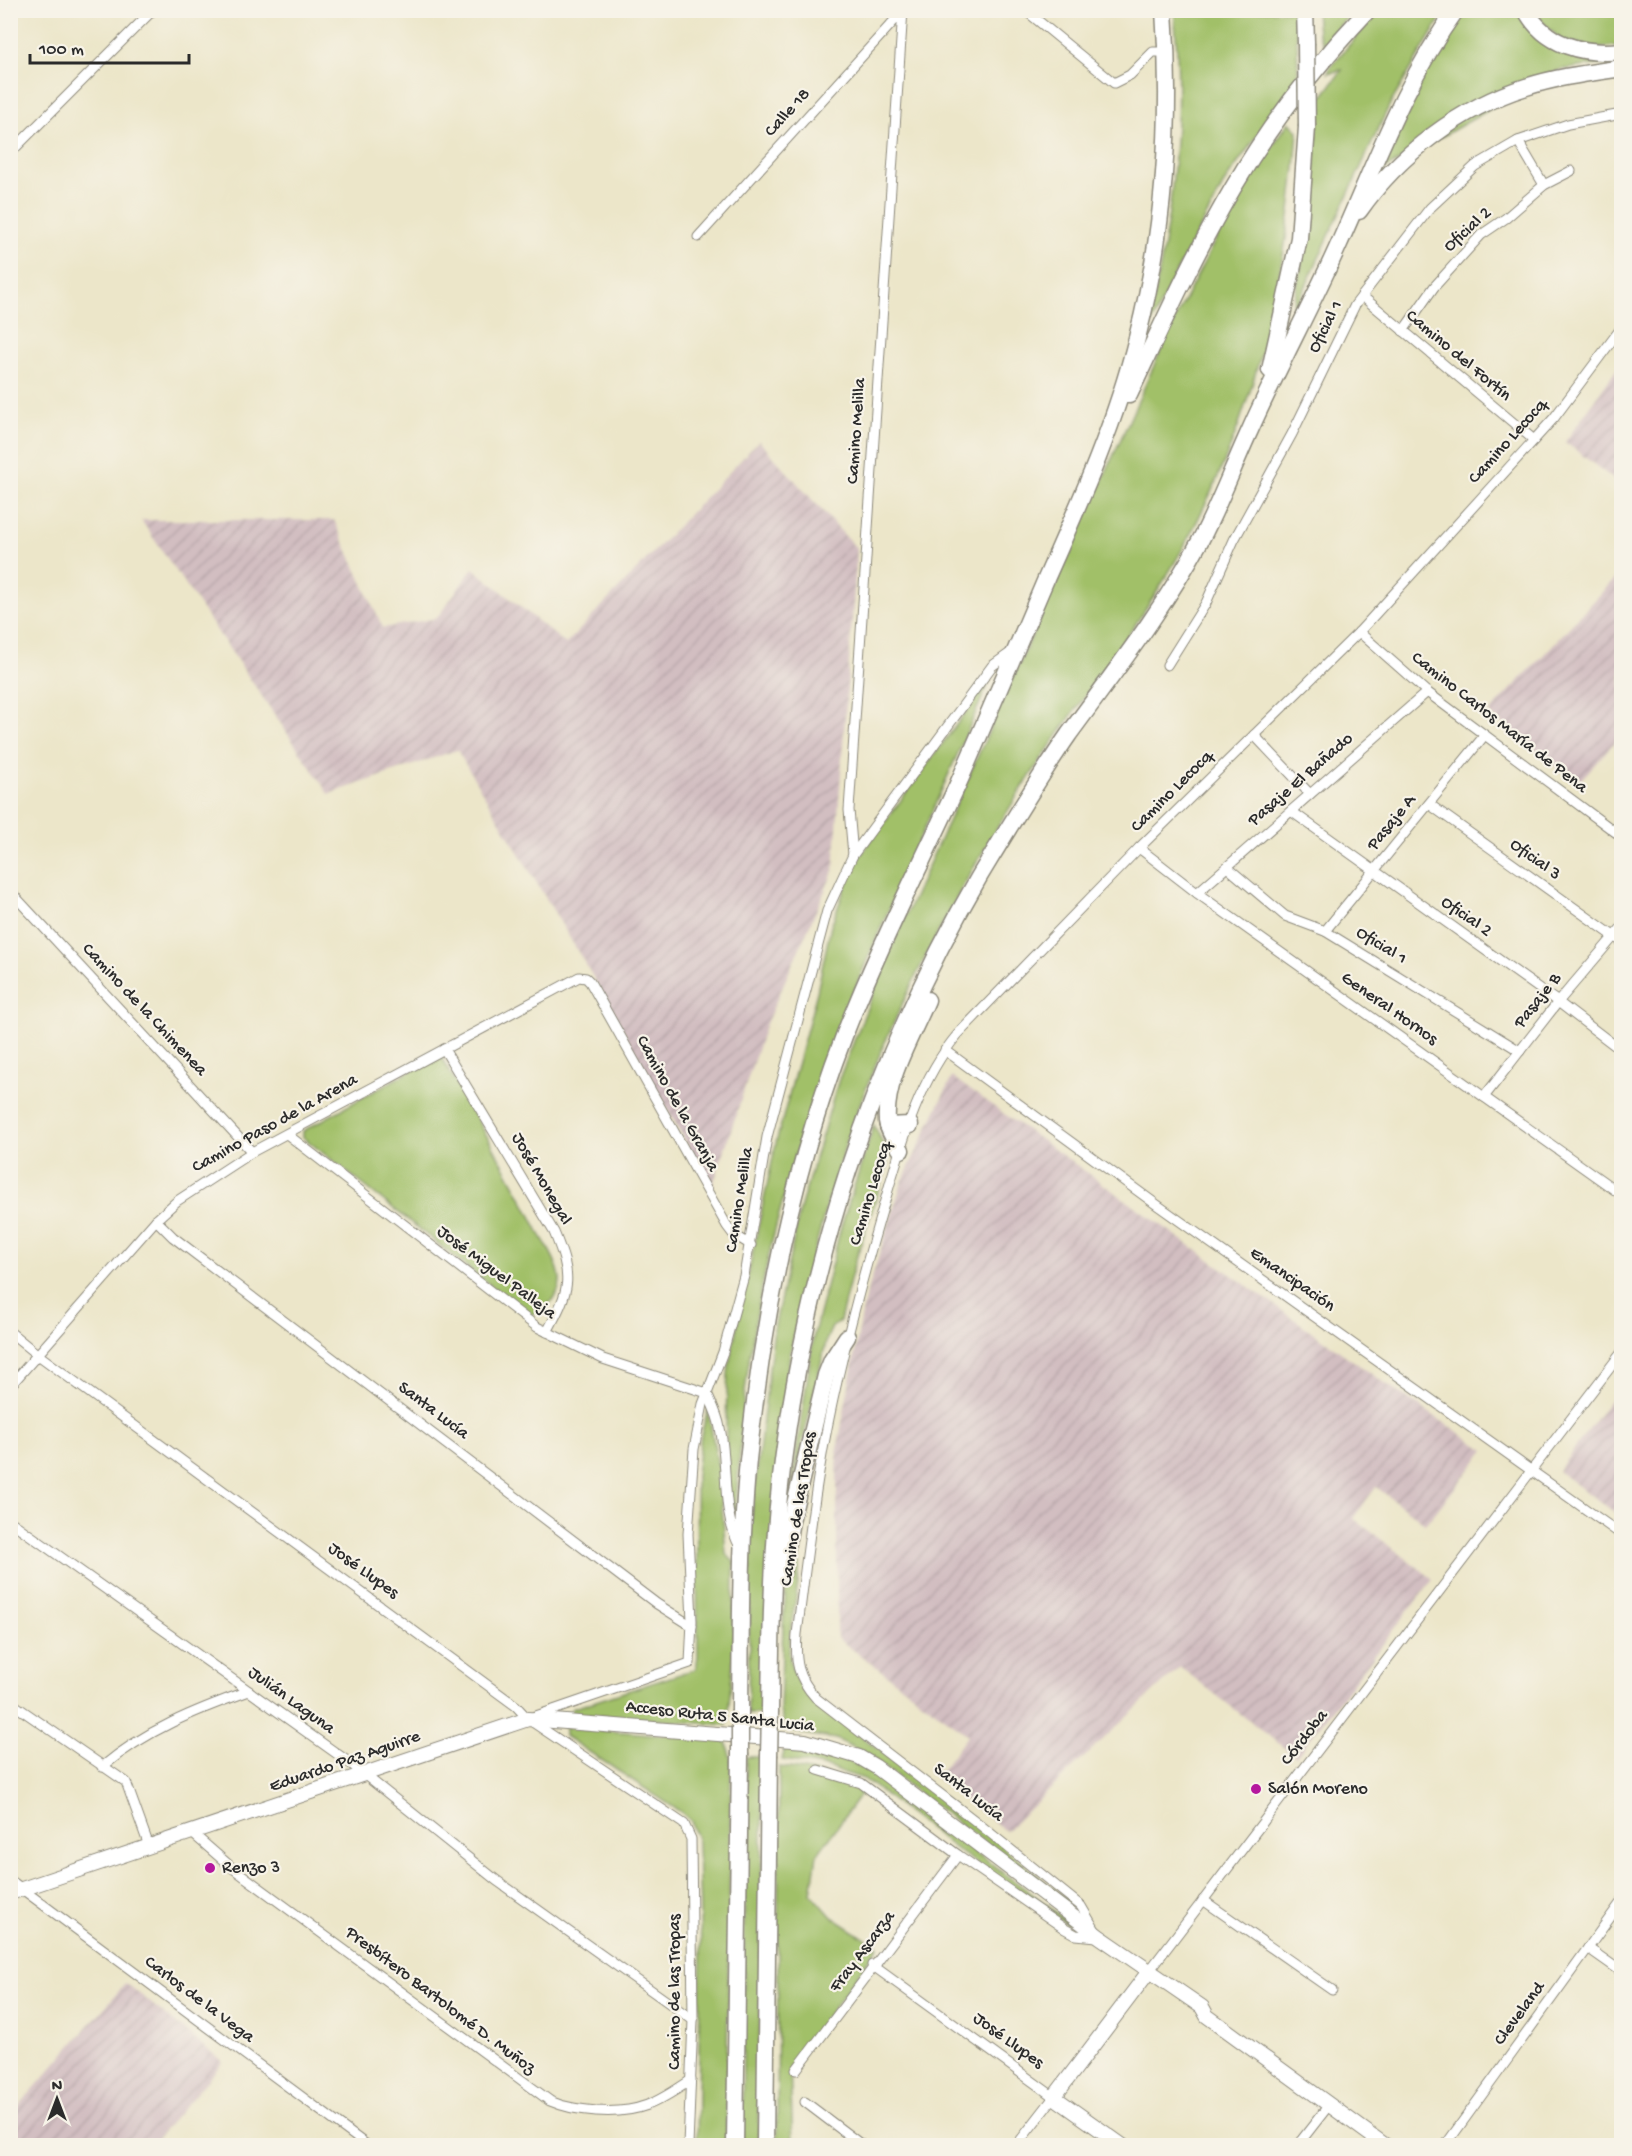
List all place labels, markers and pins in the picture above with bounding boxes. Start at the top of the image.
place label: Salón Moreno [1268,1779,1368,1800]
marker: Salón Moreno [1249,1782,1263,1796]
place label: Renzo 3 [222,1858,280,1879]
marker: Renzo 3 [203,1861,217,1875]

